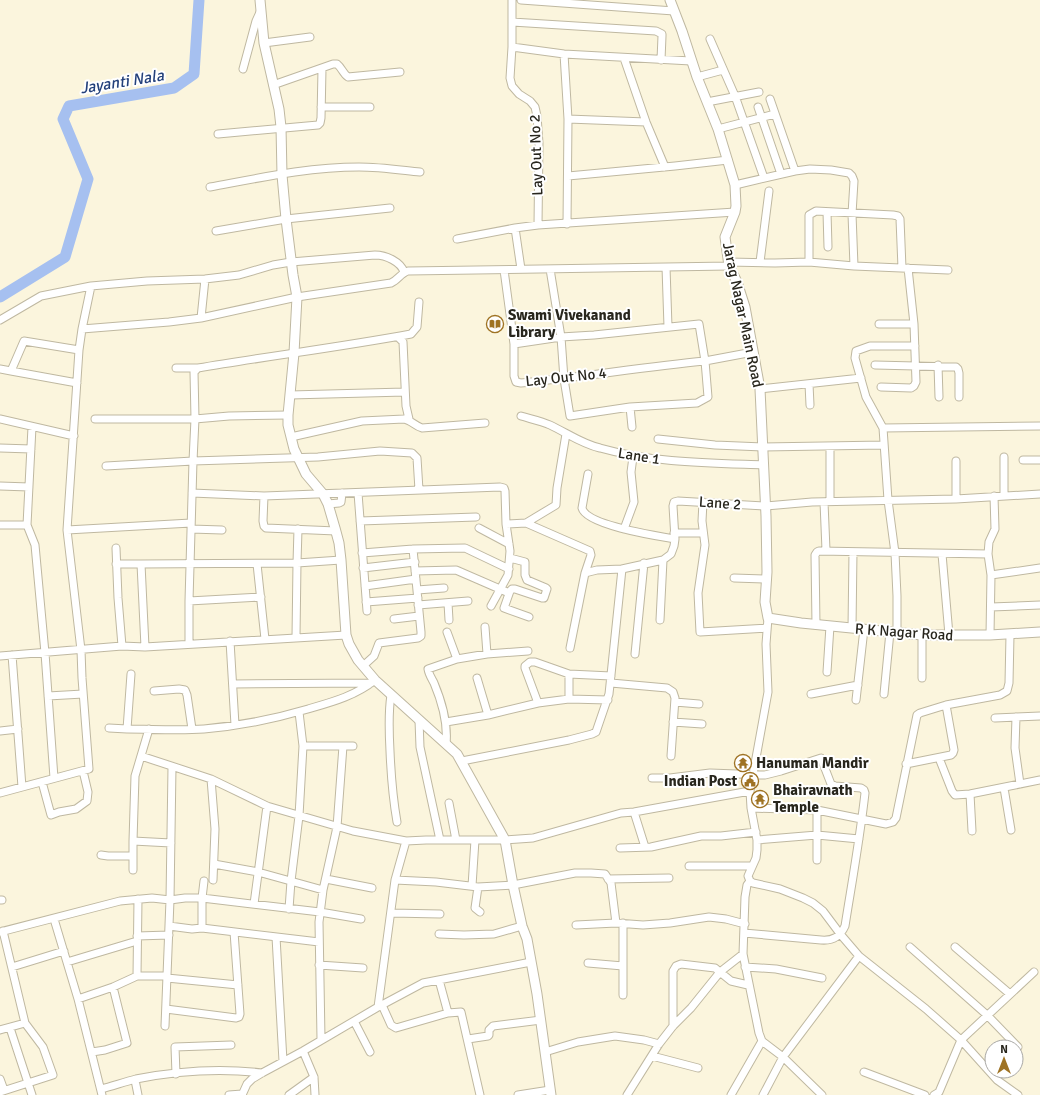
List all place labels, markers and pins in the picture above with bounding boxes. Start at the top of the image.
place label: Swami Vivekanand Library [508,306,631,341]
library icon: Swami Vivekanand Library [485,314,505,334]
temple icon: Hanuman Mandir [733,753,753,773]
place label: Hanuman Mandir [756,754,869,772]
public building icon: Indian Post [740,771,760,791]
place label: Indian Post [664,772,737,790]
place label: Bhairavnath Temple [773,781,853,816]
temple icon: Bhairavnath Temple [750,789,770,809]

